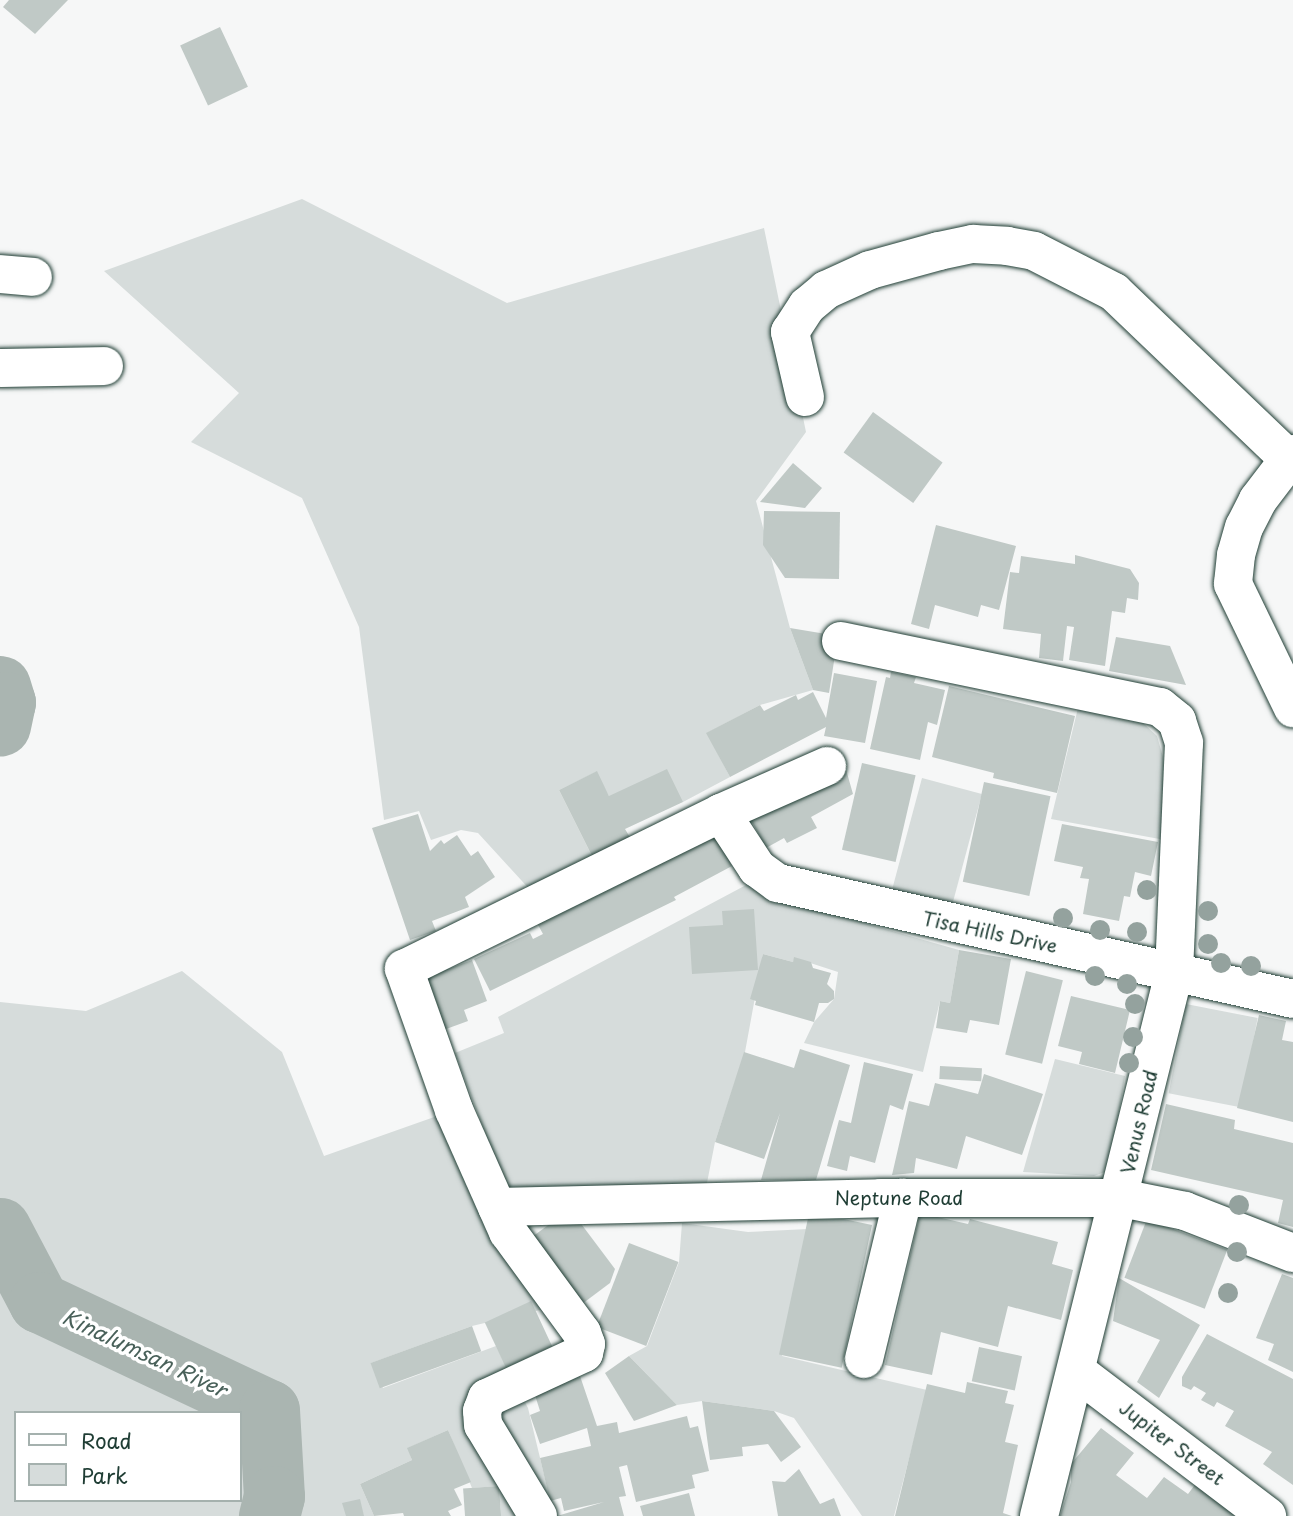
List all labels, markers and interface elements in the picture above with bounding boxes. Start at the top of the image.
street label: Tisa Hills Drive [920,906,1060,958]
street label: Venus Road [1116,1068,1162,1176]
street label: Neptune Road [834,1187,964,1209]
water label: Kinalumsan River [59,1303,231,1401]
street label: Jupiter Street [1114,1395,1230,1491]
legend [14,1411,242,1502]
text: Road [81,1424,132,1456]
text: Park [81,1459,128,1491]

